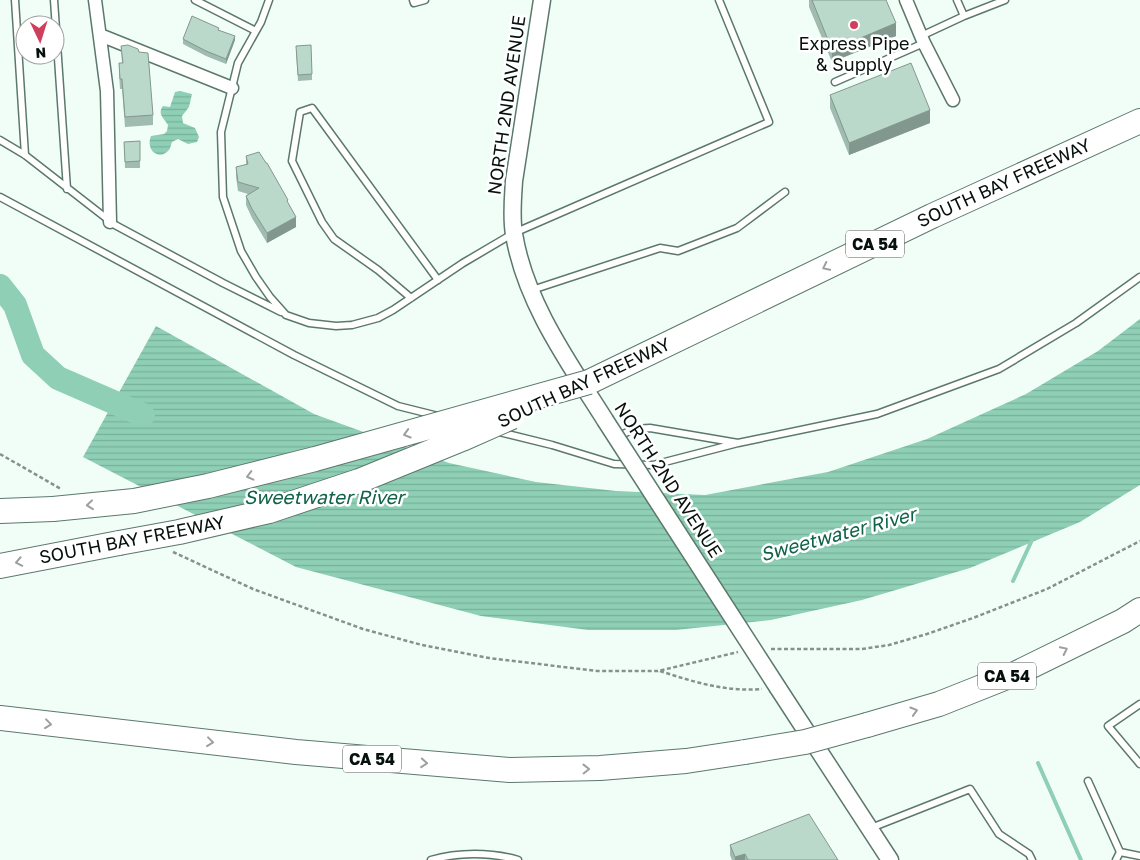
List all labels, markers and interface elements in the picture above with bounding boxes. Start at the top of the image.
street label: NORTH 2ND AVENUE [483,14,529,196]
north arrow [15,15,65,65]
marker: Express Pipe & Supply [848,19,860,31]
place label: Express Pipe & Supply [799,32,909,75]
text: N [35,45,47,62]
street label: SOUTH BAY FREEWAY [913,133,1094,232]
road number: CA 54 [846,230,904,258]
one-way arrow [822,261,831,271]
street label: SOUTH BAY FREEWAY [494,332,674,432]
street label: NORTH 2ND AVENUE [610,398,727,561]
one-way arrow [403,428,412,438]
one-way arrow [246,470,254,481]
water label: Sweetwater River [244,485,407,508]
one-way arrow [86,499,94,510]
water label: Sweetwater River [758,501,921,565]
street label: SOUTH BAY FREEWAY [37,510,227,568]
one-way arrow [15,557,24,567]
one-way arrow [1059,645,1068,656]
road number: CA 54 [978,662,1036,689]
one-way arrow [909,707,917,717]
one-way arrow [45,718,53,729]
one-way arrow [206,736,214,747]
road number: CA 54 [343,746,401,772]
one-way arrow [420,758,428,769]
one-way arrow [582,763,590,774]

